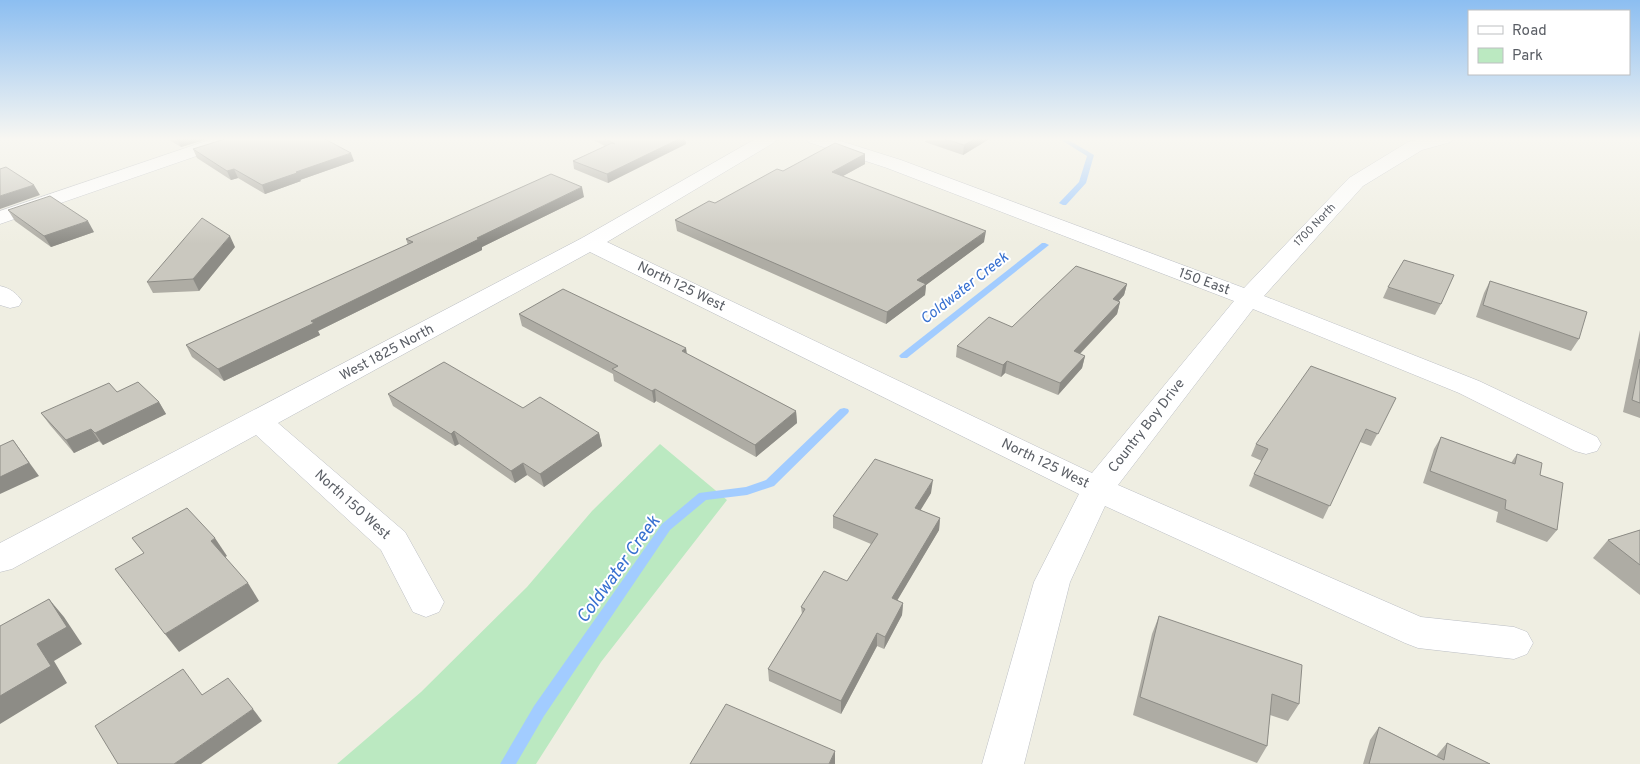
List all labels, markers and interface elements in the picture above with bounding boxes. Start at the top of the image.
legend [1468,10,1630,75]
text: Road [1512,22,1547,41]
text: Park [1512,47,1543,66]
street label: 1700 North [1291,201,1339,249]
water label: Coldwater Creek [917,248,1013,329]
street label: North 125 West [634,258,728,316]
street label: 150 East [1176,265,1232,299]
street label: West 1825 North [337,321,437,385]
street label: Country Boy Drive [1105,376,1189,476]
street label: North 125 West [998,435,1092,493]
street label: North 150 West [311,467,393,543]
water label: Coldwater Creek [572,511,666,628]

